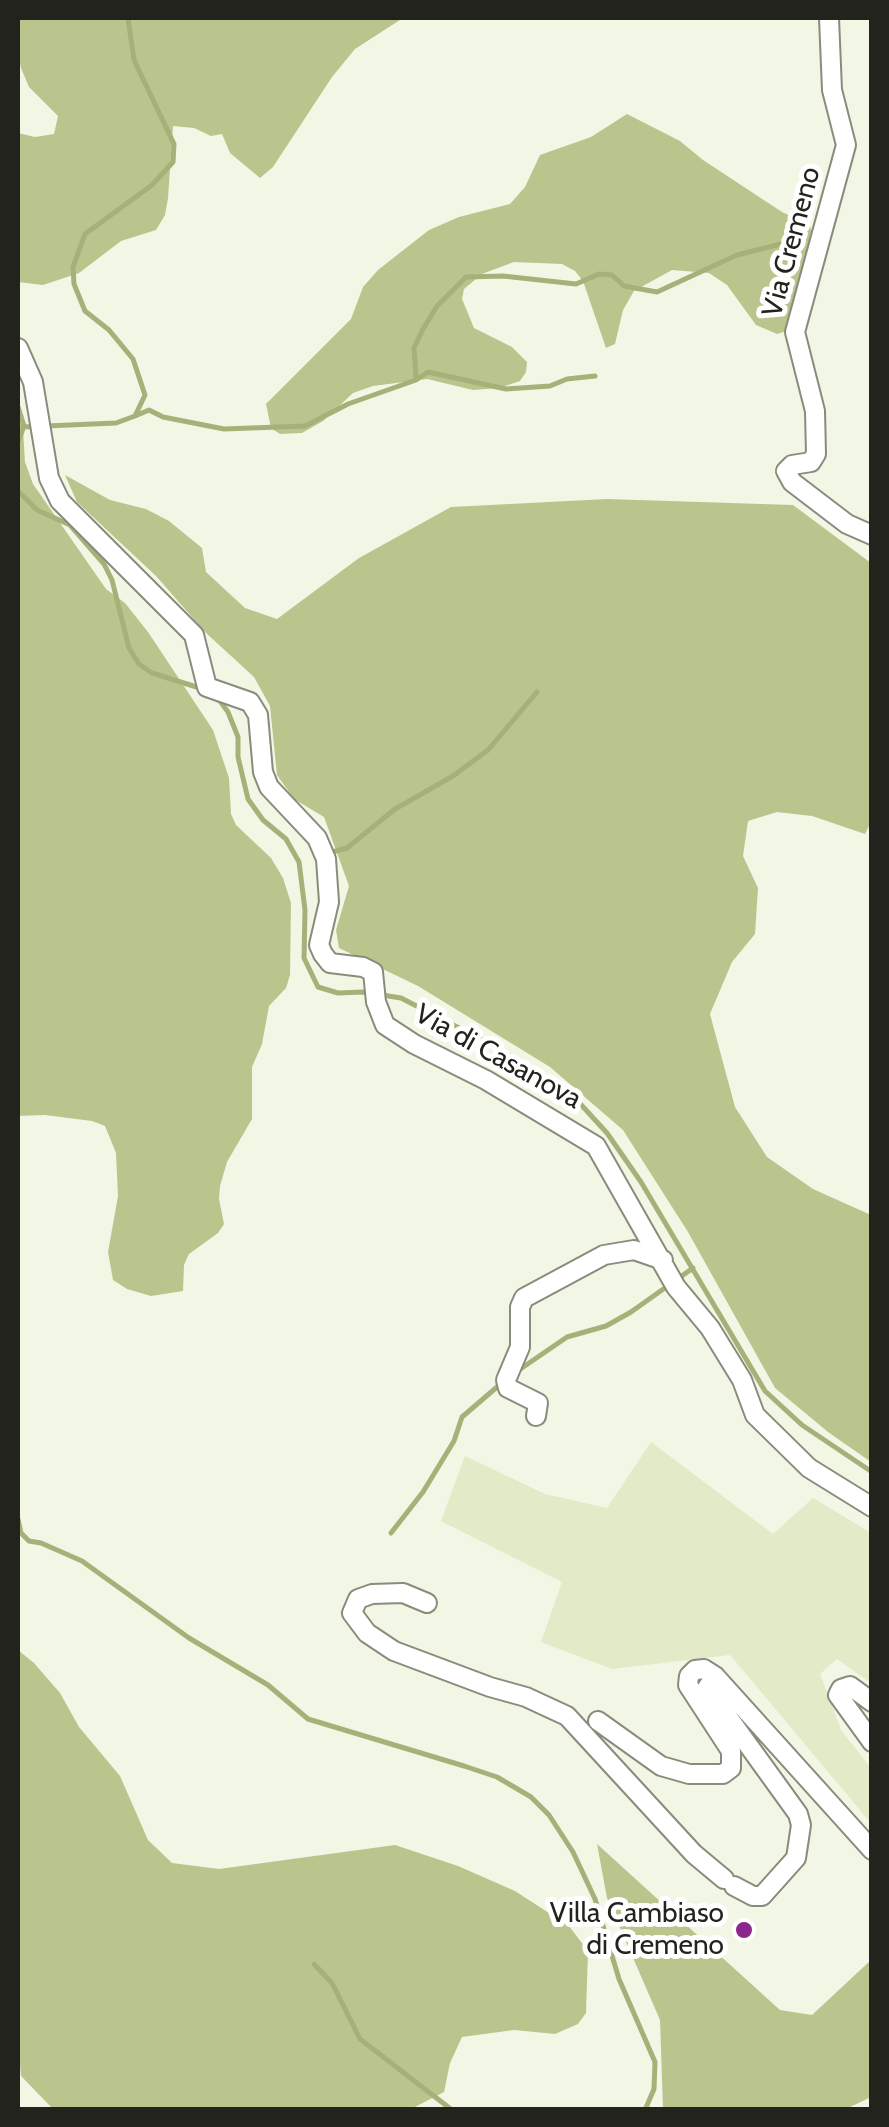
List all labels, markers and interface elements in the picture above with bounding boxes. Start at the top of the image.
street label: Via Cremeno [756,163,828,321]
street label: Via di Casanova [409,997,587,1117]
place label: Villa Cambiaso di Cremeno [550,1897,724,1963]
marker: Villa Cambiaso di Cremeno [733,1919,755,1941]

